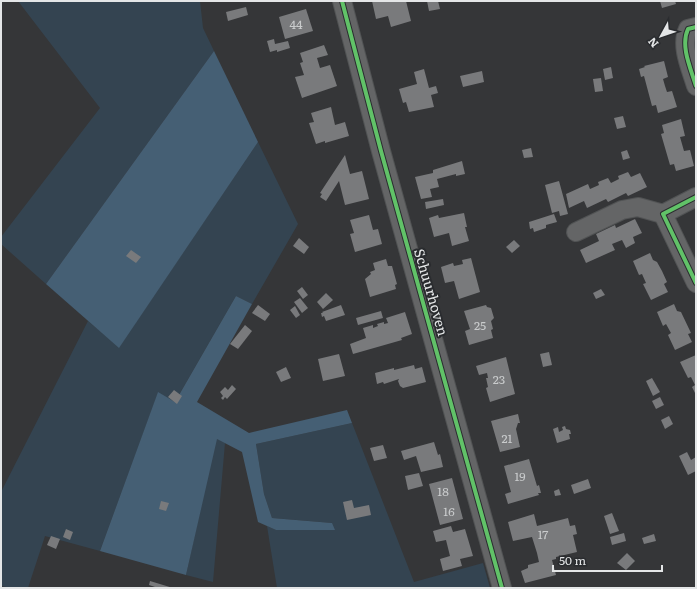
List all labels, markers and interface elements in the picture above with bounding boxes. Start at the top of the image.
house number: 44 [289,15,303,33]
north arrow [641,16,681,56]
text: N [643,34,662,52]
street label: Schuurhoven [410,246,454,338]
house number: 25 [474,316,486,334]
house number: 23 [493,370,505,388]
house number: 21 [502,429,513,447]
house number: 19 [514,467,526,485]
house number: 18 [437,482,449,500]
house number: 16 [443,502,455,520]
house number: 17 [538,525,548,543]
scale bar [553,547,662,573]
text: 50 m [559,551,586,569]

